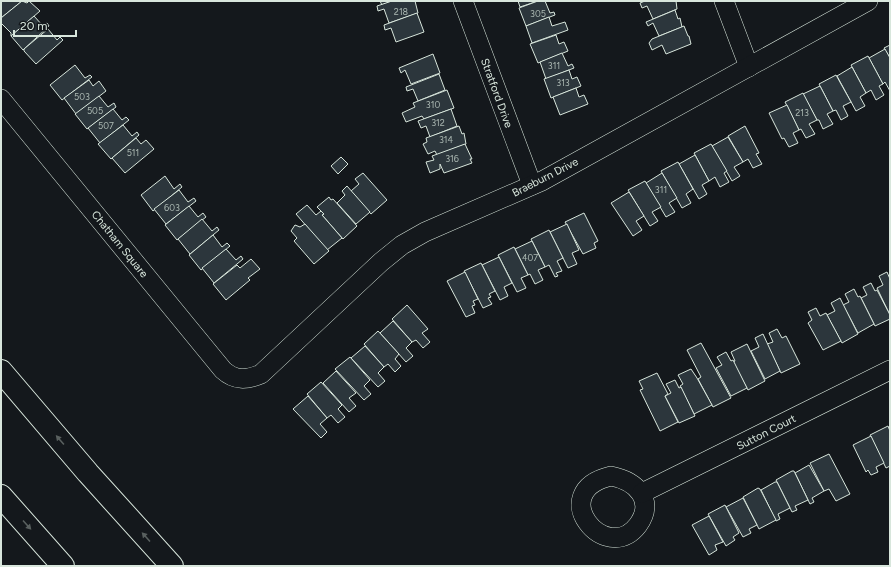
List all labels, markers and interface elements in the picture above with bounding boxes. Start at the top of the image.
house number: 218 [394,6,409,17]
house number: 305 [530,8,546,19]
scale bar [14,12,76,38]
text: 20 m [20,19,48,33]
street label: Stratford Drive [478,57,515,130]
house number: 311 [548,60,560,71]
house number: 313 [556,77,570,88]
house number: 503 [74,91,90,102]
house number: 310 [426,99,440,110]
house number: 505 [87,105,103,116]
house number: 213 [795,107,809,118]
house number: 312 [431,117,445,128]
house number: 507 [98,120,114,131]
house number: 314 [439,134,454,145]
house number: 511 [127,147,139,158]
house number: 316 [445,153,459,164]
street label: Braeburn Drive [510,155,581,200]
house number: 311 [655,184,667,195]
house number: 603 [164,202,180,213]
street label: Chatham Square [89,208,151,280]
house number: 407 [522,252,538,263]
street label: Sutton Court [734,412,798,453]
one-way arrow [55,434,64,445]
one-way arrow [22,520,31,530]
one-way arrow [141,532,150,542]

